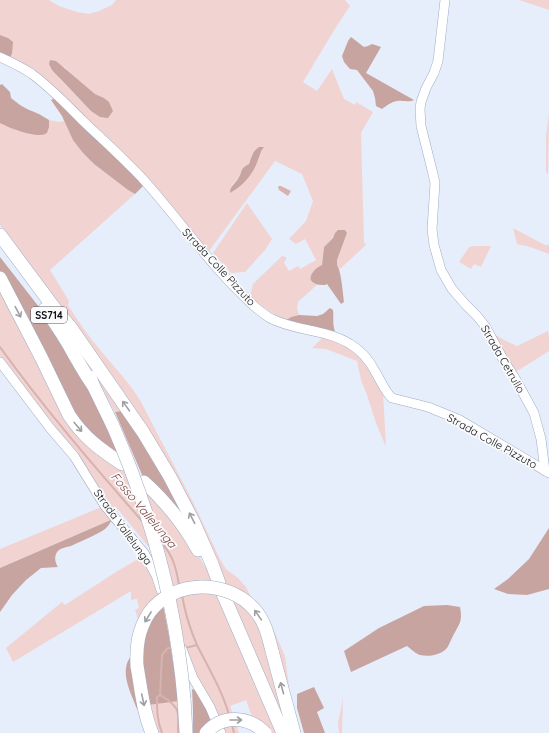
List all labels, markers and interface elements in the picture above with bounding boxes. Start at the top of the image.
street label: Strada Colle Pizzuto [179,225,259,309]
one-way arrow [15,306,23,318]
road number: SS714 [31,307,67,323]
street label: Strada Cetrullo [478,322,528,396]
one-way arrow [122,401,130,412]
street label: Strada Colle Pizzuto [444,410,540,472]
one-way arrow [73,422,82,433]
water label: Fosso Vallelunga [108,469,180,551]
street label: Strada Vallelunga [91,486,155,568]
one-way arrow [187,512,195,524]
one-way arrow [254,610,262,621]
one-way arrow [144,611,152,622]
one-way arrow [278,682,285,695]
one-way arrow [139,693,147,706]
one-way arrow [229,716,242,724]

